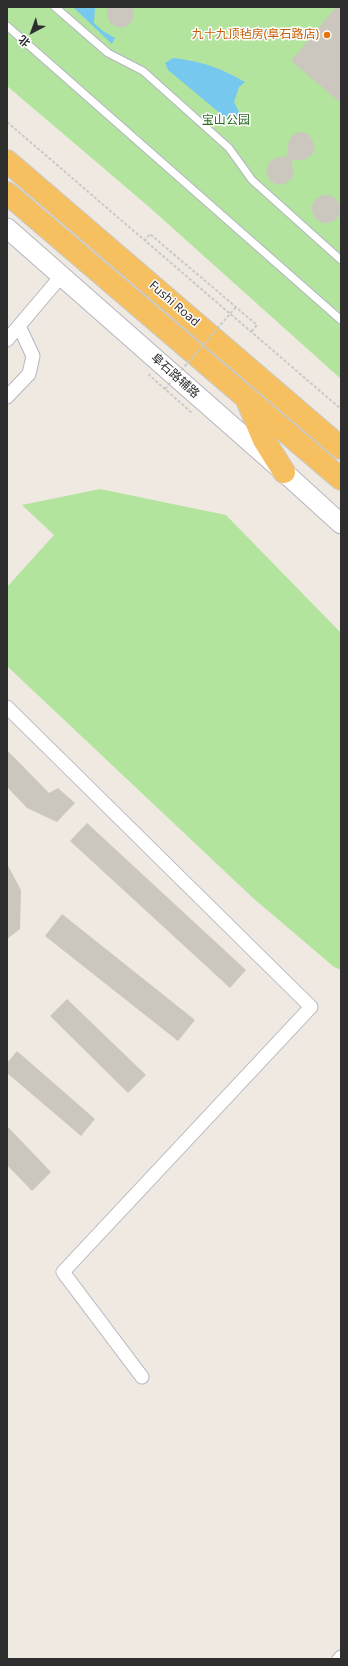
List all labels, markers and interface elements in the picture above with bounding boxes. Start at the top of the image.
north arrow [12,12,52,52]
place label: 九十九顶毡房(阜石路店) [192,28,319,42]
marker: 九十九顶毡房(阜石路店) [322,30,332,40]
text: 北 [15,32,33,51]
park label: 宝山公园 [202,114,250,128]
street label: Fushi Road [146,278,202,330]
street label: 阜石路辅路 [148,351,202,401]

